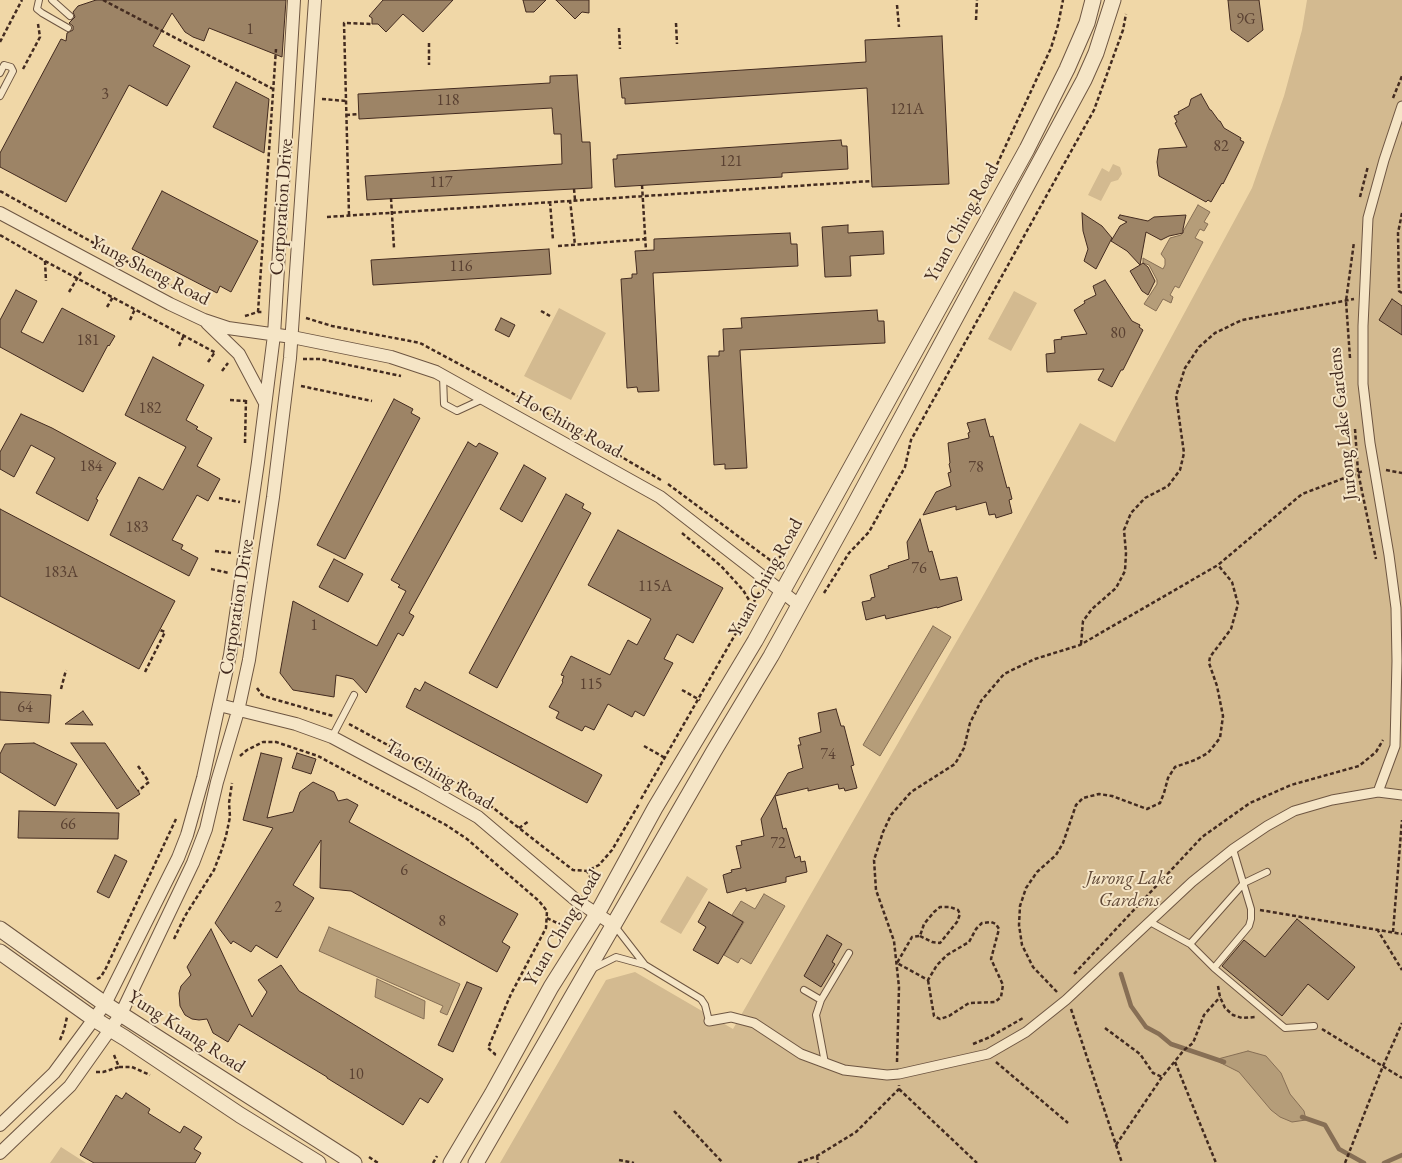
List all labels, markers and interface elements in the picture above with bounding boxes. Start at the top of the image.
house number: 9G [1236,10,1256,30]
house number: 1 [246,20,254,40]
house number: 3 [101,85,109,105]
house number: 118 [436,91,460,111]
house number: 121A [890,100,924,120]
house number: 82 [1213,137,1229,157]
street label: Corporation Drive [266,138,298,276]
house number: 121 [719,152,743,172]
street label: Yuan Ching Road [920,160,1004,286]
house number: 117 [429,173,453,193]
street label: Yung Sheng Road [86,231,214,311]
house number: 116 [449,257,473,277]
house number: 80 [1110,324,1126,344]
house number: 181 [76,331,100,351]
street label: Jurong Lake Gardens [1324,346,1362,502]
street label: Ho Ching Road [512,386,626,464]
house number: 182 [138,399,162,419]
house number: 184 [79,457,103,477]
house number: 78 [968,458,984,478]
street label: Yuan Ching Road [724,515,808,641]
house number: 183 [125,518,149,538]
street label: Corporation Drive [215,538,259,676]
house number: 76 [911,559,927,579]
house number: 183A [44,563,78,583]
house number: 115A [638,577,672,597]
house number: 1 [310,616,318,636]
house number: 115 [579,675,603,695]
house number: 64 [17,698,33,718]
street label: Tao Ching Road [381,735,497,815]
house number: 74 [820,745,836,765]
house number: 66 [60,815,76,835]
house number: 72 [770,834,786,854]
house number: 6 [400,861,408,881]
street label: Yuan Ching Road [519,865,607,991]
park label: Jurong Lake Gardens [1086,868,1172,912]
house number: 2 [274,898,282,918]
house number: 8 [438,912,446,932]
street label: Yung Kuang Road [123,986,249,1078]
house number: 10 [348,1065,364,1085]

